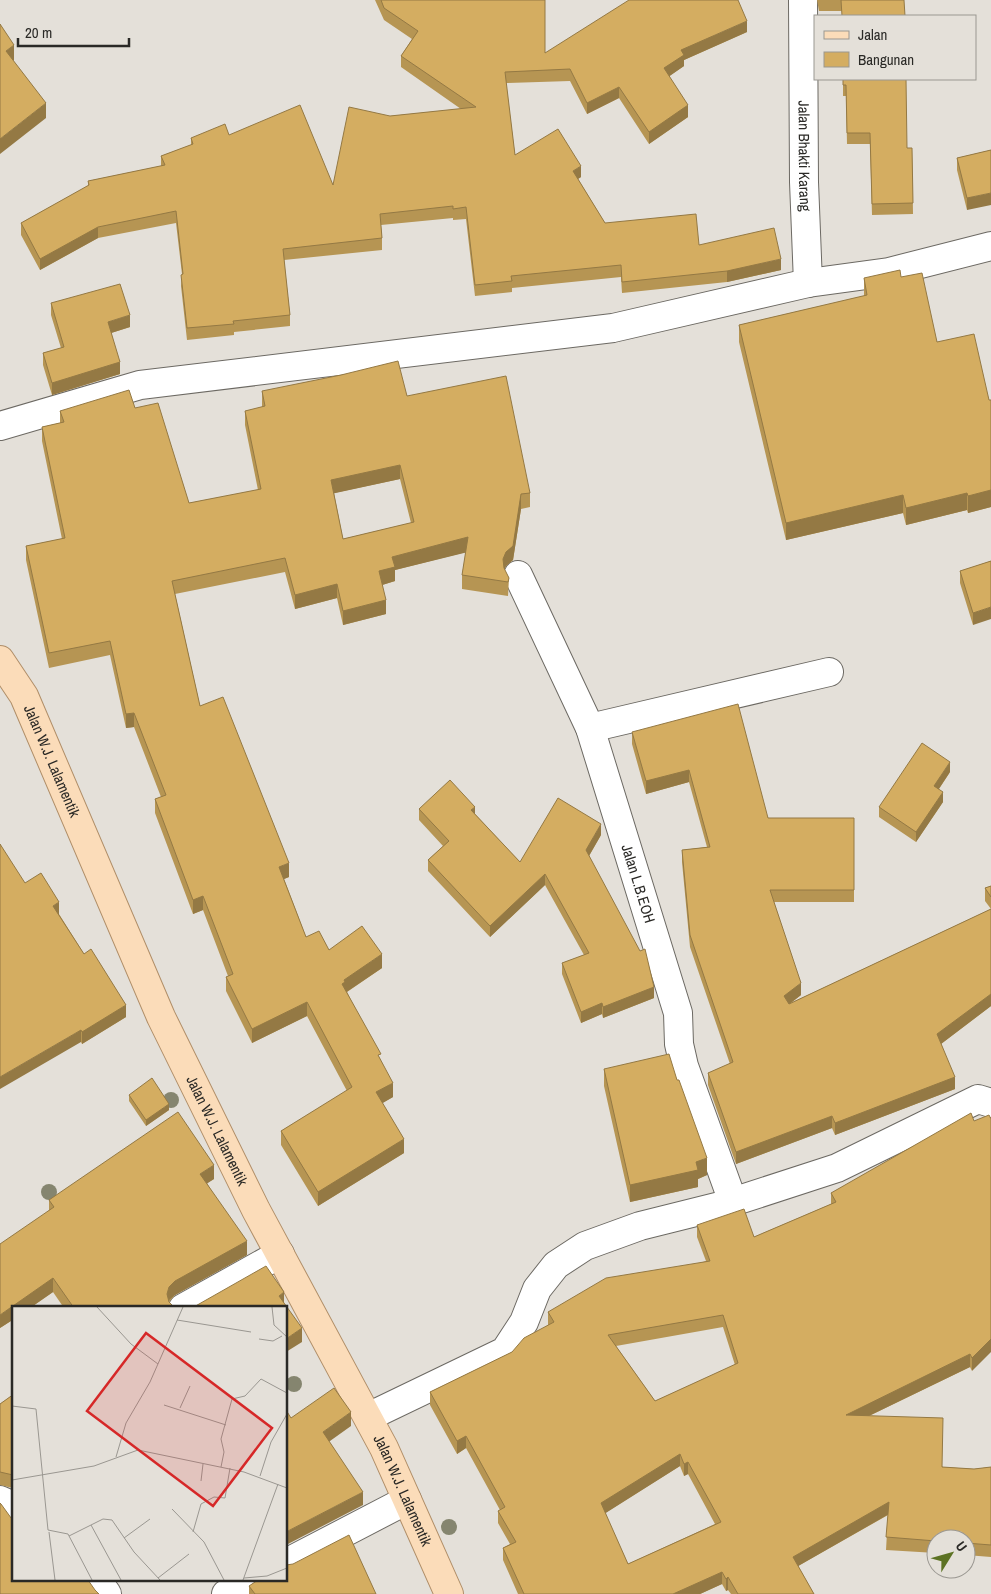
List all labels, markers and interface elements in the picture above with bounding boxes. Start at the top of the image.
scale bar [18,15,129,47]
legend [814,15,976,80]
text: 20 m [25,22,52,43]
text: Jalan [858,24,887,45]
text: Bangunan [858,49,914,70]
street label: Jalan Bhakti Karang [794,101,816,212]
street label: Jalan W.J. Lalamentik [19,701,86,821]
street label: Jalan L.B.EOH [616,842,661,926]
street label: Jalan W.J. Lalamentik [181,1072,254,1190]
inset map [12,1306,288,1582]
street label: Jalan W.J. Lalamentik [369,1431,438,1550]
north arrow [926,1529,976,1579]
text: U [952,1537,971,1555]

